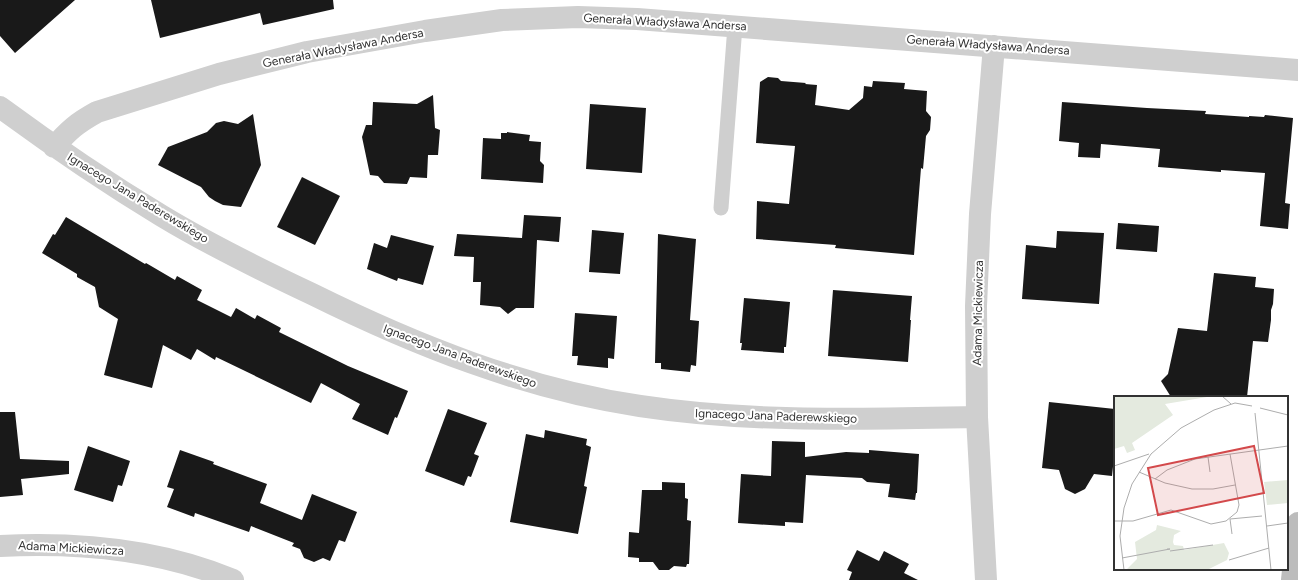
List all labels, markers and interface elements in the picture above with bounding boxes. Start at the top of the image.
street label: Generała Władysława Andersa [583,11,747,33]
street label: Generała Władysława Andersa [261,26,425,70]
street label: Generała Władysława Andersa [906,32,1070,58]
street label: Ignacego Jana Paderewskiego [65,150,211,246]
street label: Adama Mickiewicza [970,260,986,366]
street label: Ignacego Jana Paderewskiego [381,322,539,390]
inset map [1114,396,1288,570]
street label: Ignacego Jana Paderewskiego [695,406,857,426]
street label: Adama Mickiewicza [18,538,124,558]

